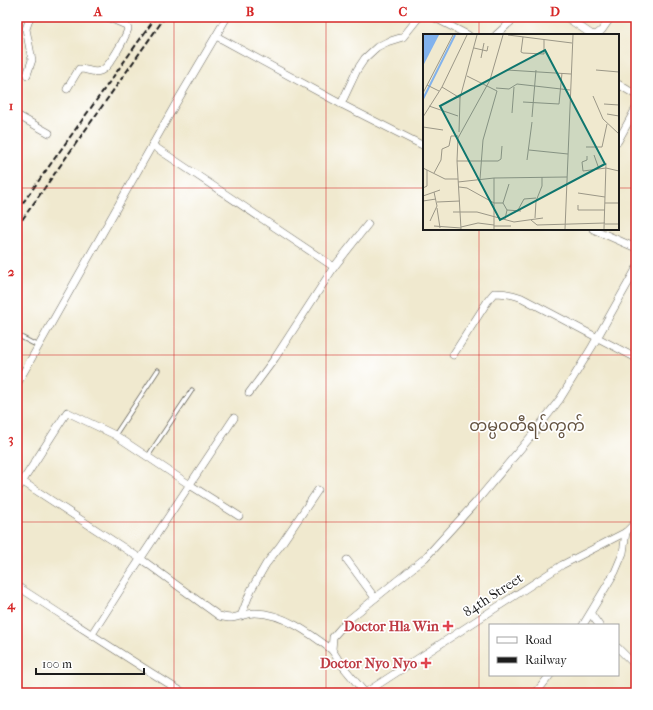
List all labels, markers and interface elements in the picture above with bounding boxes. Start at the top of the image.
text: A [93,4,103,19]
text: B [246,4,255,19]
text: C [399,4,408,19]
text: D [550,4,560,19]
inset map [423,34,619,230]
text: 1 [9,98,14,113]
text: 2 [8,264,15,279]
district label: တမ္ပဝတီရပ်ကွက် [469,414,585,439]
text: 3 [8,431,14,447]
street label: 84th Street [460,569,526,621]
text: 4 [6,597,16,613]
place label: Doctor Hla Win [344,618,440,635]
marker: Doctor Hla Win [442,620,454,632]
legend [489,624,619,676]
text: Road [525,633,552,647]
scale bar [36,650,144,676]
text: Railway [525,653,567,667]
place label: Doctor Nyo Nyo [320,655,417,672]
text: 100 m [42,657,72,671]
marker: Doctor Nyo Nyo [420,657,432,669]

